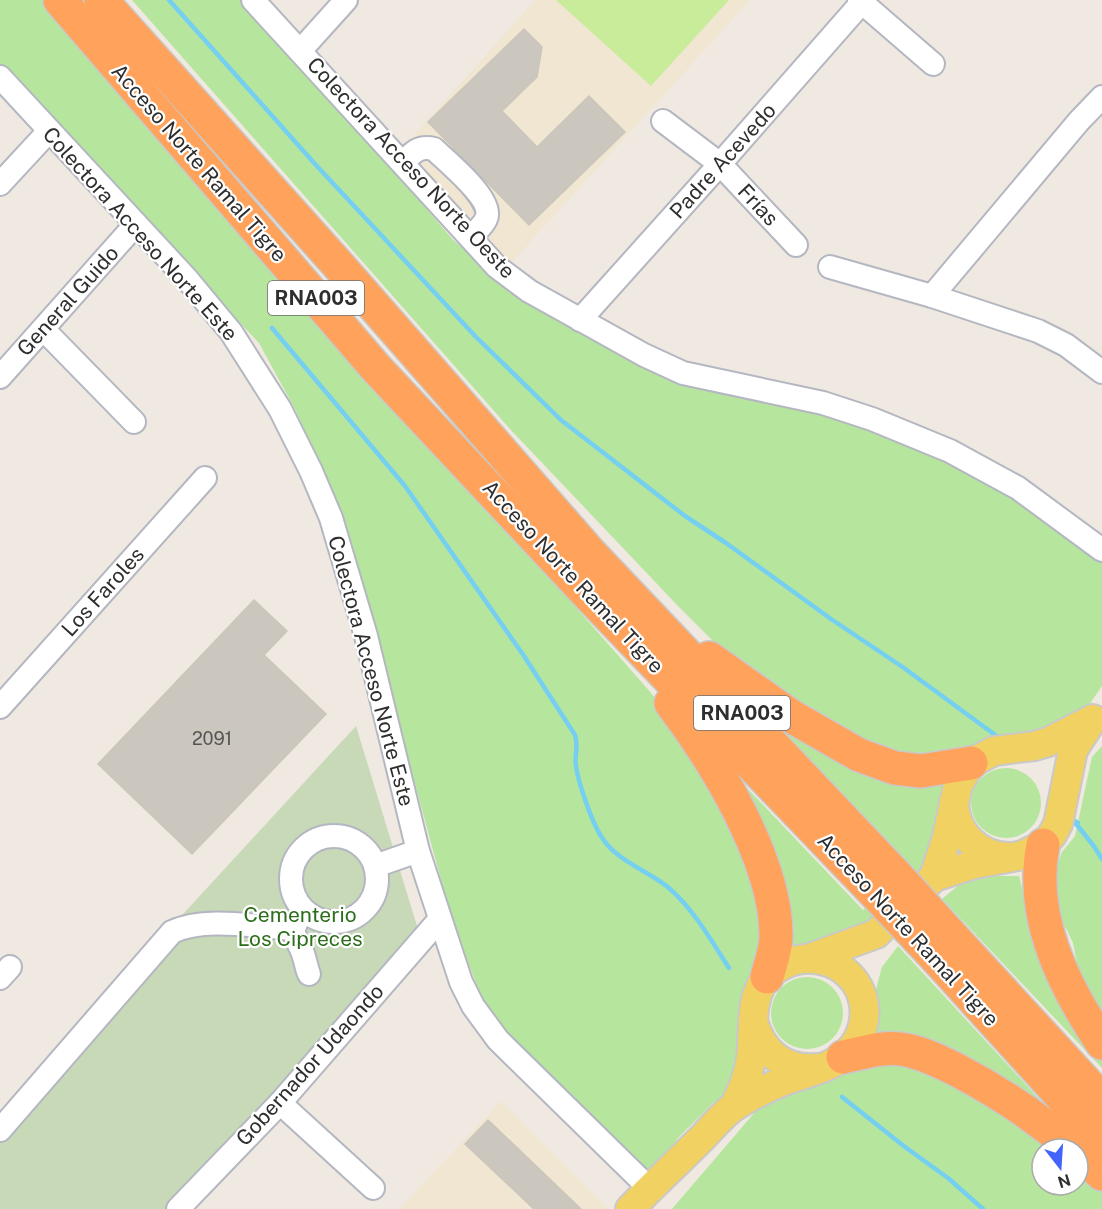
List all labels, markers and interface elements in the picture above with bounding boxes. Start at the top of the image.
street label: Colectora Acceso Norte Oeste [302,52,521,283]
street label: Acceso Norte Ramal Tigre [107,59,292,267]
street label: Padre Acevedo [664,98,781,224]
street label: Colectora Acceso Norte Este [38,122,243,346]
street label: Frías [733,179,784,231]
street label: General Guido [12,240,124,361]
road number: RNA003 [268,281,364,315]
street label: Acceso Norte Ramal Tigre [478,475,669,678]
street label: Colectora Acceso Norte Este [323,533,420,809]
street label: Los Faroles [56,542,149,641]
road number: RNA003 [694,696,790,730]
house number: 2091 [192,728,232,749]
street label: Acceso Norte Ramal Tigre [813,828,1004,1031]
park label: Cementerio Los Cipreces [237,902,363,951]
street label: Gobernador Udaondo [231,979,389,1151]
north arrow [1030,1137,1090,1197]
text: N [1055,1170,1073,1192]

